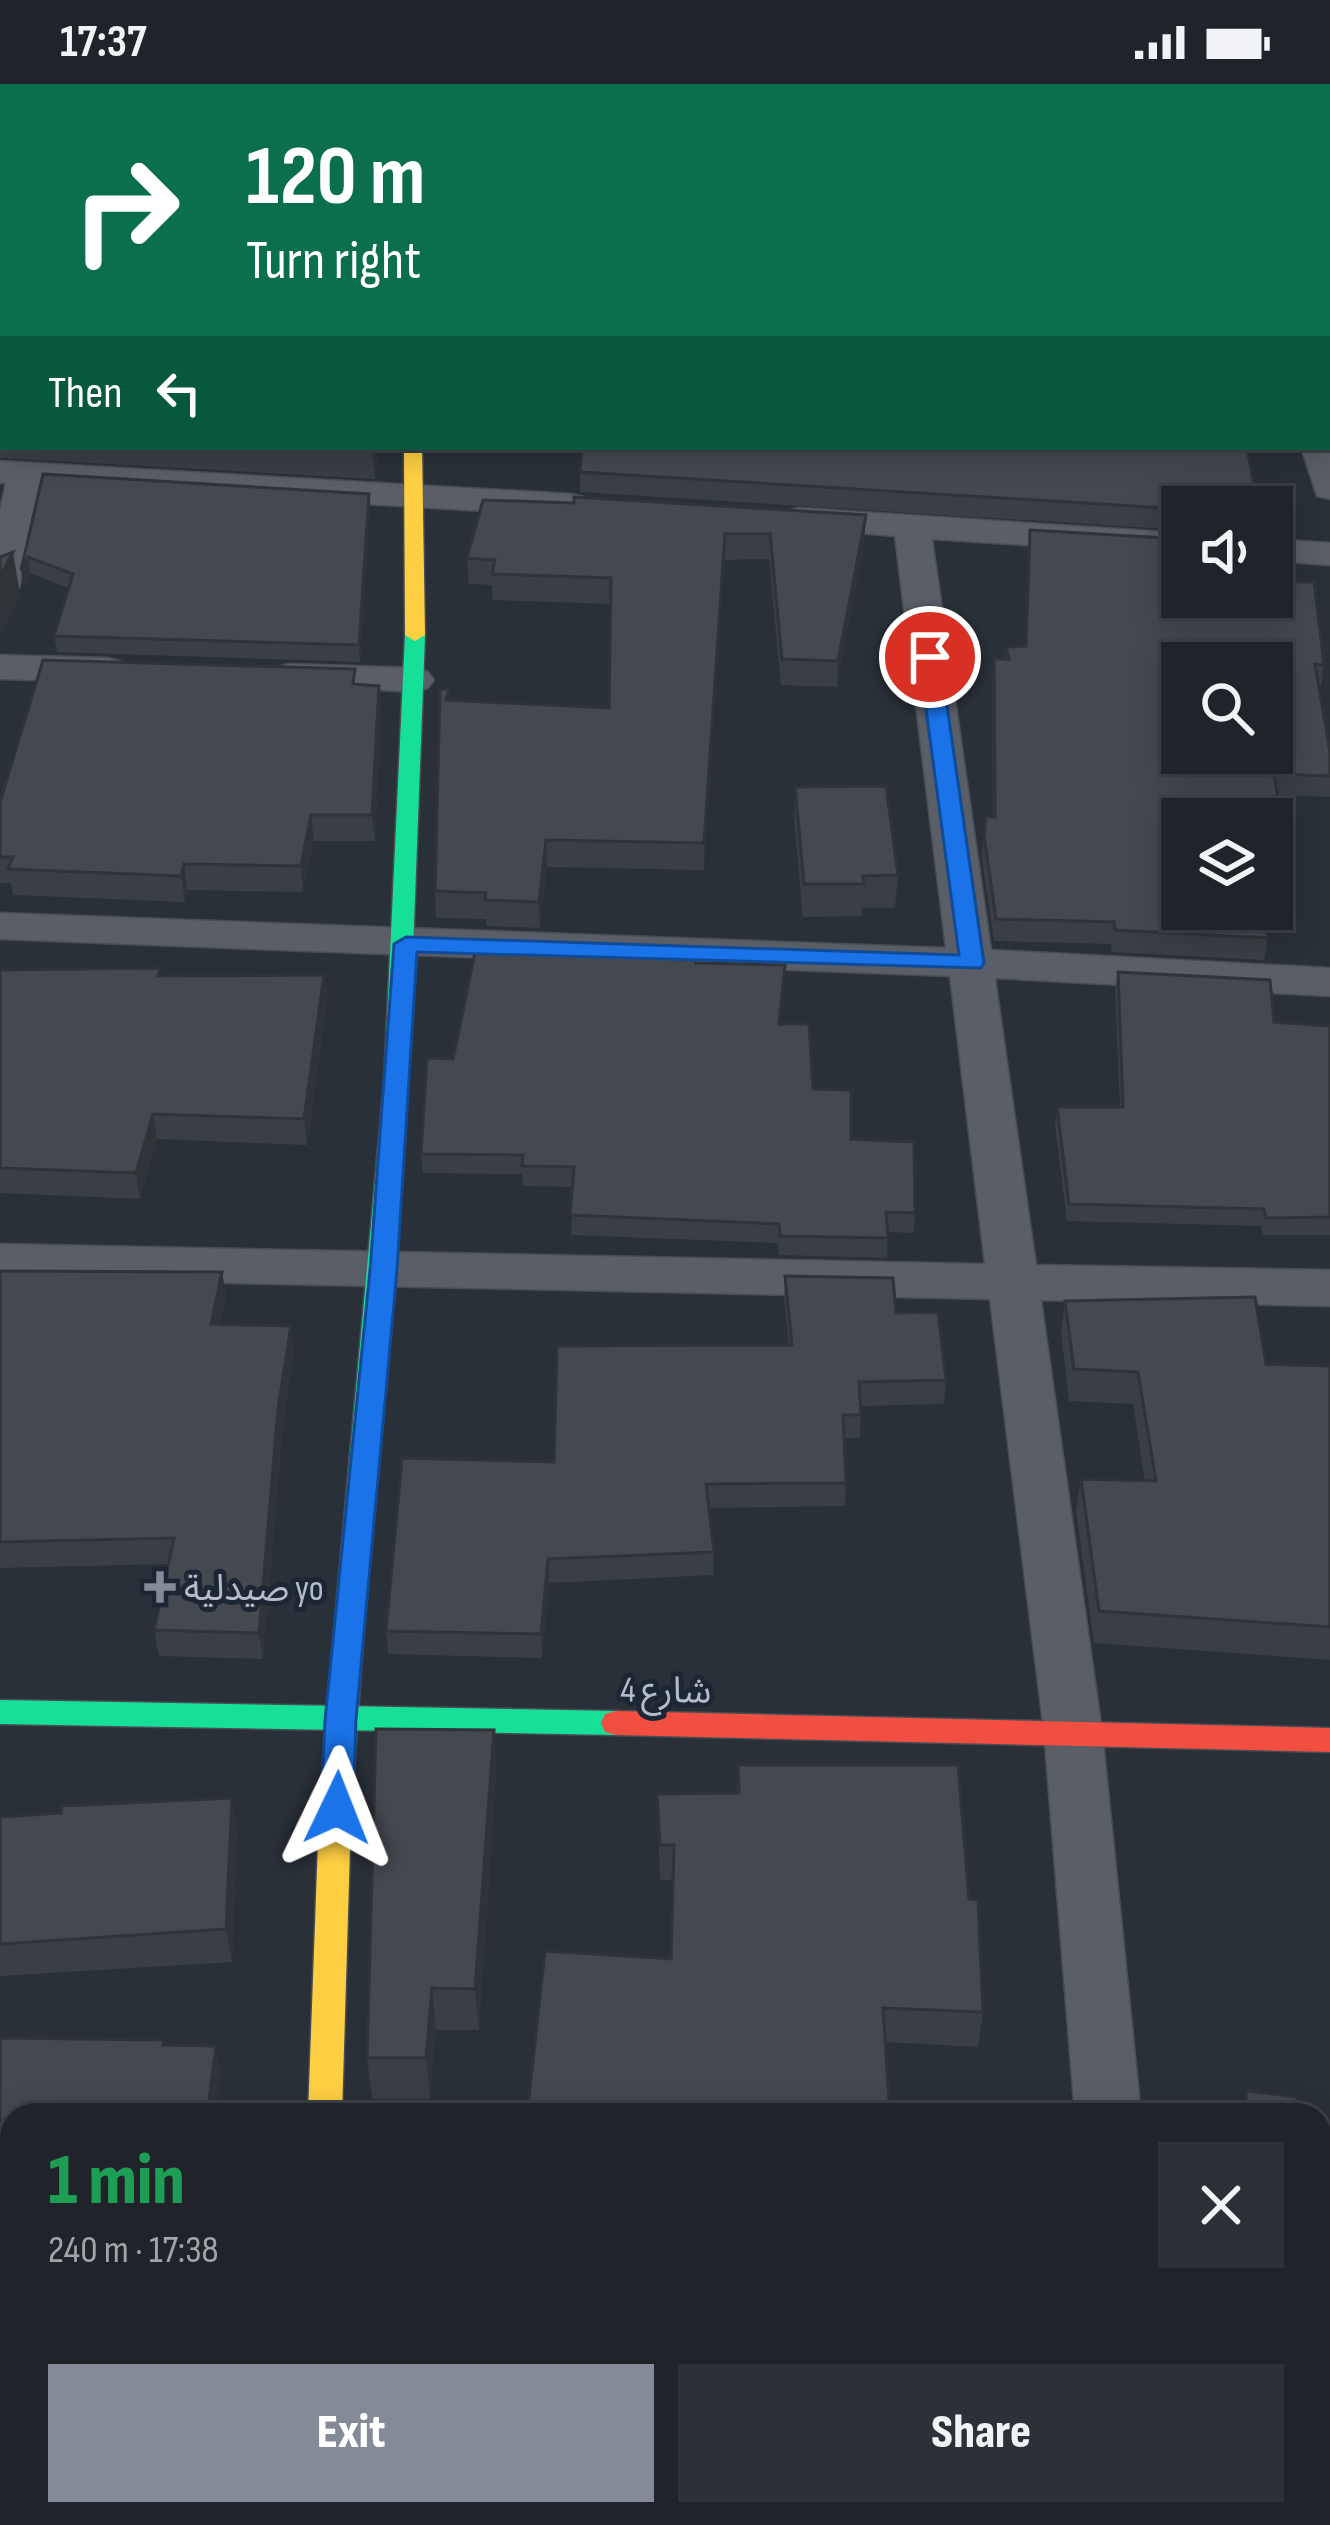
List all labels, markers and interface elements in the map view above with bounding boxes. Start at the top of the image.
text: 17:37 [60,15,147,70]
text: 120 m [246,127,425,228]
icon: right [48,132,204,288]
text: Turn right [246,229,421,294]
icon: left [146,360,212,426]
text: Then [48,366,122,421]
map controls [1161,486,1293,930]
button: sound [1161,486,1293,618]
pin [879,606,981,708]
icon: arrive [897,624,963,690]
button: search [1161,642,1293,774]
button: layers [1161,798,1293,930]
place label: صيدلية yo [184,1568,324,1611]
marker: صيدلية yo [147,1574,173,1600]
street label: شارع 4 [620,1669,712,1717]
position arrow [274,1745,400,1871]
text: 1 min [48,2138,185,2225]
button: close [1158,2142,1284,2268]
text: 240 m · 17:38 [48,2227,219,2274]
button: Exit [48,2364,654,2502]
button: Share [678,2364,1284,2502]

